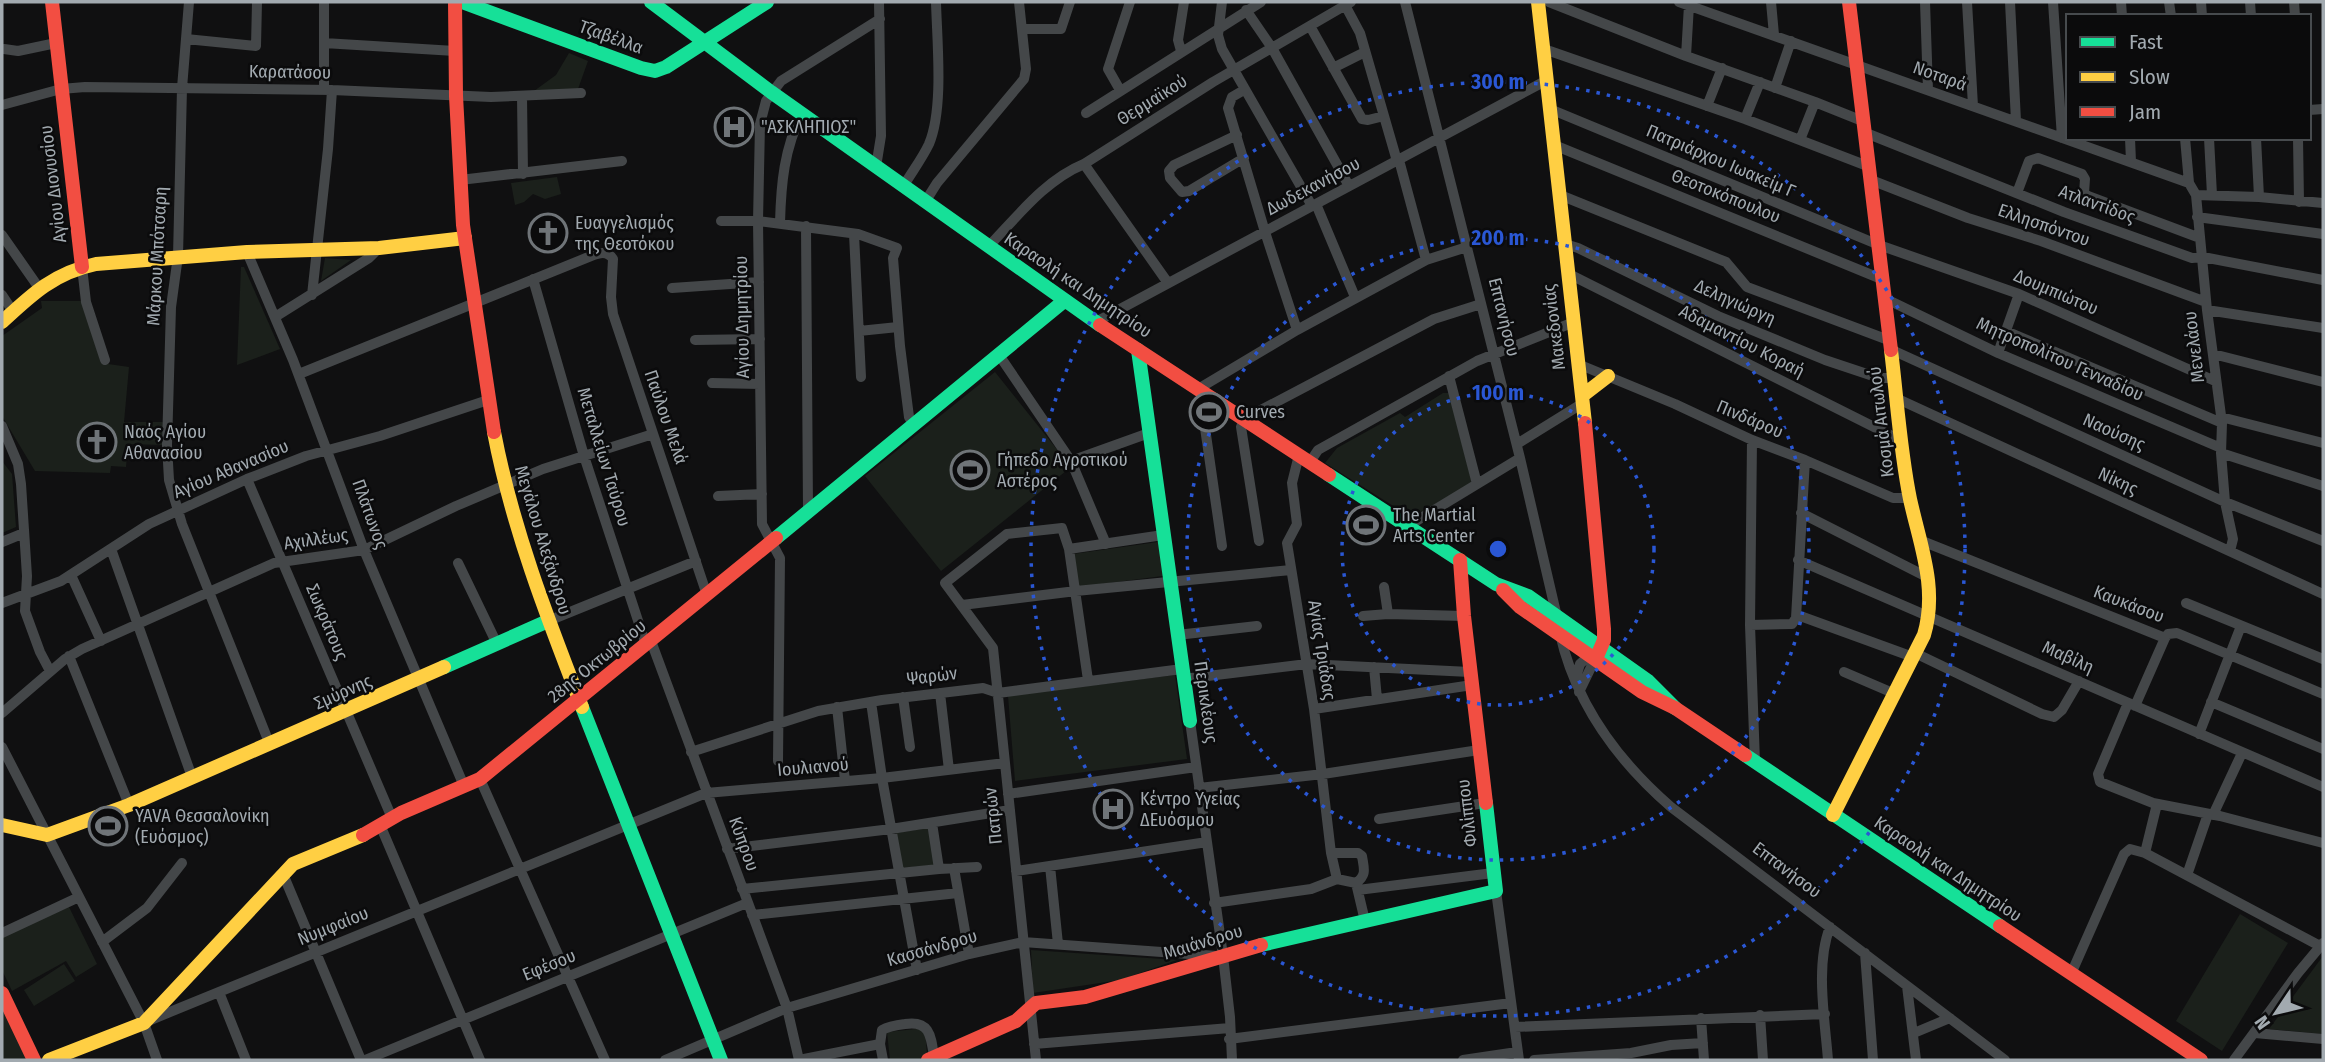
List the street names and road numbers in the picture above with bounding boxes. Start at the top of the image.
street label: Τζαβέλλα [576,15,646,59]
street label: Νοταρά [1910,56,1970,96]
street label: Καρατάσου [249,60,331,84]
street label: Θερμαϊκού [1113,70,1191,130]
street label: Πατριάρχου Ιωακείμ Γ [1643,120,1800,203]
street label: Αγίου Διονυσίου [35,124,71,244]
street label: Δωδεκανήσου [1262,152,1364,220]
street label: Θεοτοκόπουλου [1668,164,1784,228]
street label: Ατλαντίδος [2056,180,2139,228]
street label: Μάρκου Μπότσαρη [142,186,172,326]
street label: Ελλησπόντου [1995,199,2093,251]
street label: Καραολή και Δημητρίου [1000,227,1156,343]
street label: Αγίου Δημητρίου [730,255,754,379]
street label: Δουμπιώτου [2010,264,2102,320]
street label: Δεληγιώργη [1691,274,1779,330]
street label: Επτανήσου [1484,275,1524,359]
street label: Μακεδονίας [1538,282,1570,371]
street label: Αδαμαντίου Κοραή [1676,300,1808,382]
street label: Μενελάου [2179,310,2209,384]
street label: Μητροπολίτου Γενναδίου [1973,312,2147,406]
street label: Κοσμά Αιτωλού [1863,365,1899,479]
street label: Παύλου Μελά [640,367,692,467]
street label: Μεταλλείων Ταύρου [572,385,636,529]
street label: Πινδάρου [1713,395,1787,443]
street label: Ναούσης [2079,409,2149,456]
street label: Αγίου Αθανασίου [170,435,292,503]
street label: Νίκης [2095,462,2142,500]
street label: Μεγάλου Αλεξάνδρου [510,463,576,617]
street label: Πλάτωνος [347,476,393,552]
street label: Αχιλλέως [282,524,350,554]
street label: Σωκράτους [301,580,353,664]
street label: Καυκάσου [2090,580,2168,628]
street label: Αγίας Τριάδας [1303,599,1341,702]
street label: 28ης Οκτωβρίου [543,615,651,707]
street label: Μαβίλη [2039,636,2097,678]
street label: Περικλέους [1189,660,1223,745]
street label: Ψαρών [906,662,959,690]
street label: Σμύρνης [311,669,376,714]
street label: Ιουλιανού [776,753,850,781]
street label: Φιλίππου [1452,778,1482,848]
street label: Πατρών [979,786,1007,846]
street label: Καραολή και Δημητρίου [1870,811,2026,927]
street label: Κύπρου [724,814,764,874]
street label: Επτανήσου [1748,837,1826,903]
street label: Νυμφαίου [294,902,372,950]
street label: Μαιάνδρου [1161,919,1245,965]
street label: Κασσάνδρου [884,925,980,971]
street label: Εφέσου [519,944,579,986]

